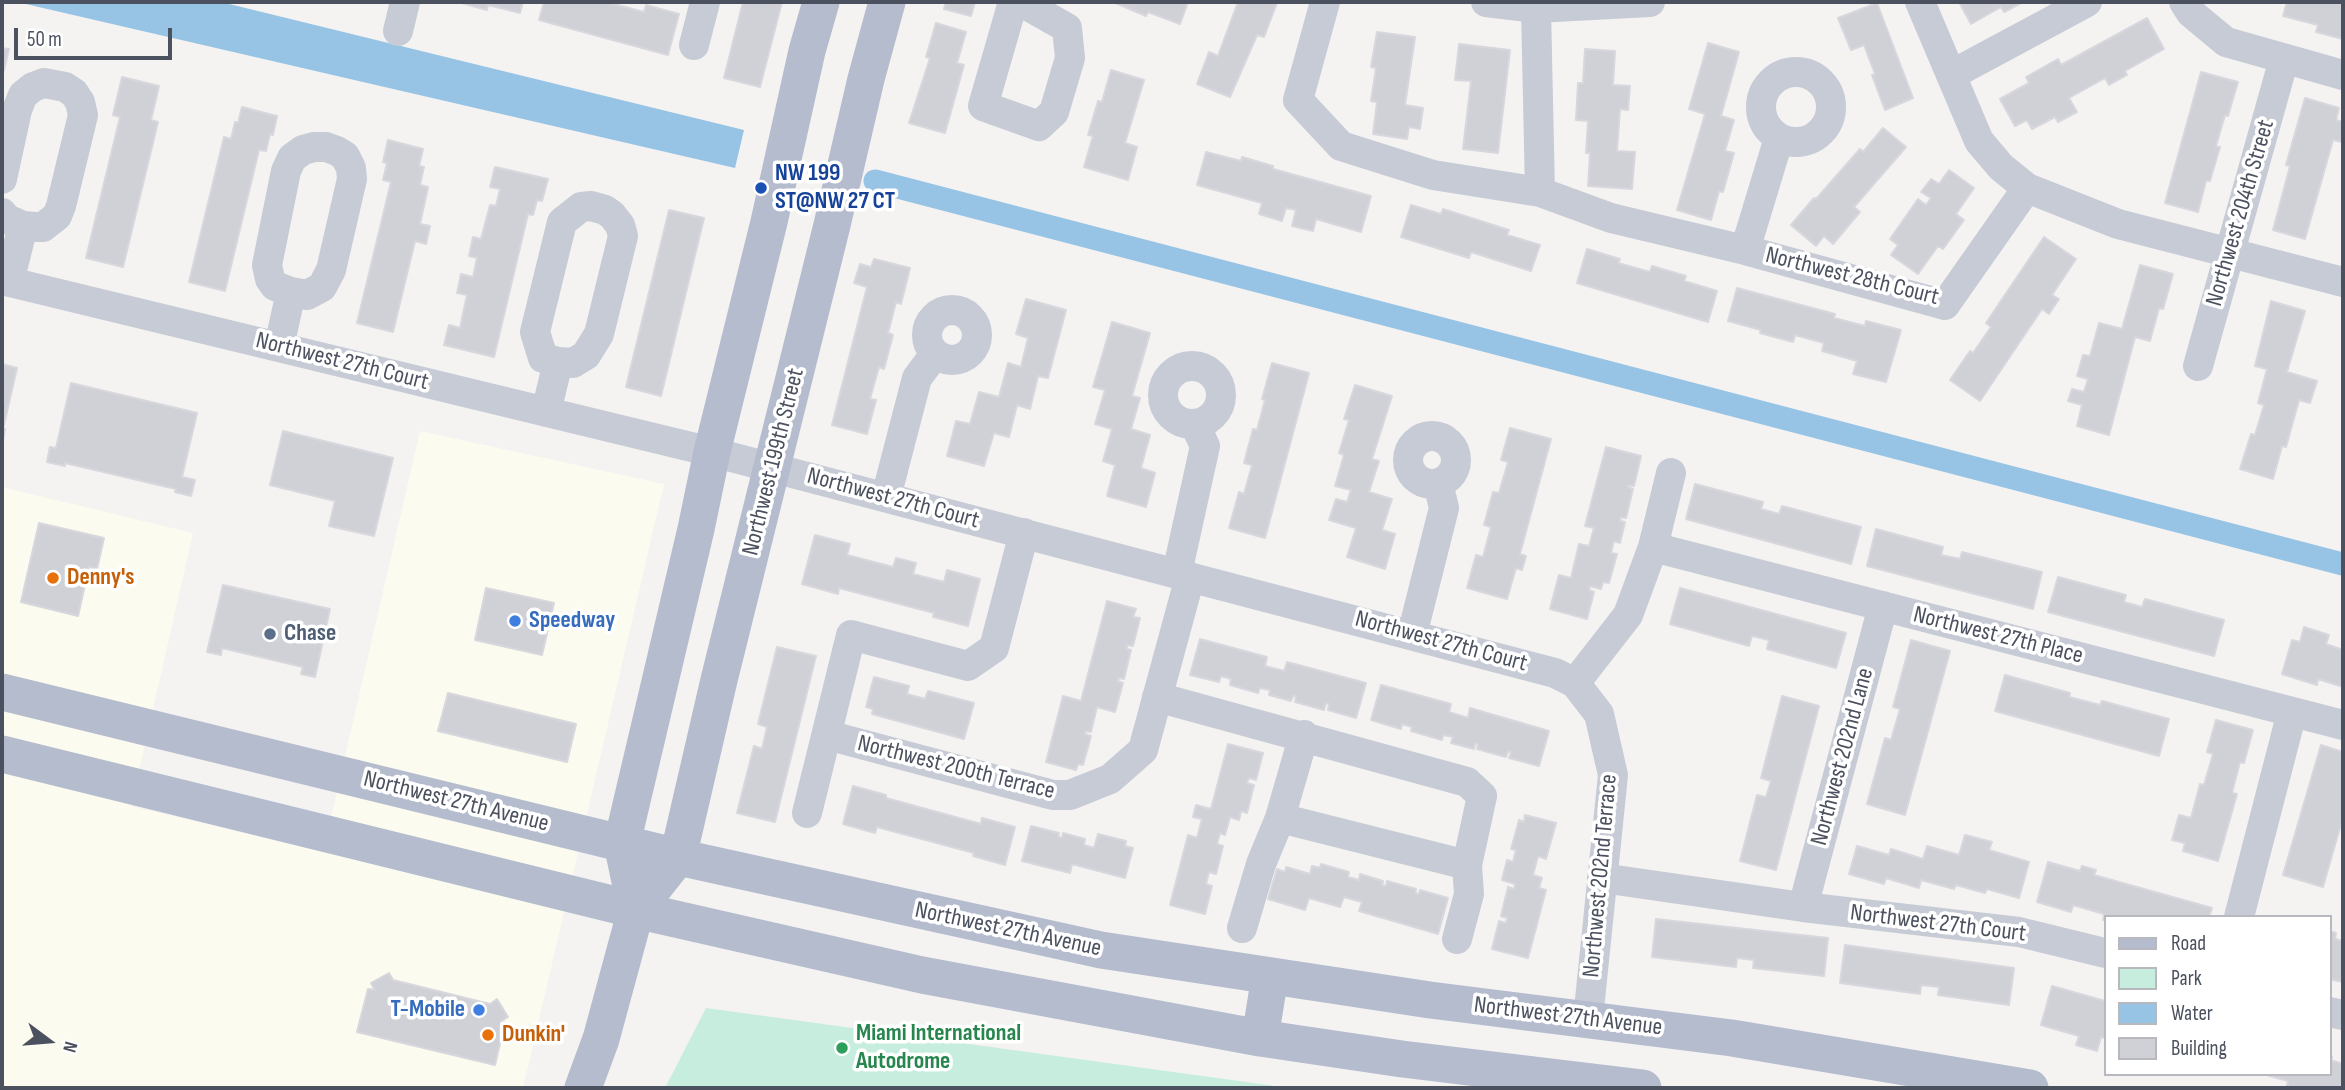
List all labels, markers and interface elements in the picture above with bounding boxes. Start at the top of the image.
scale bar [18,14,175,58]
text: 50 m [27,27,62,52]
street label: Northwest 204th Street [2201,117,2281,309]
place label: NW 199 ST@NW 27 CT [775,160,895,216]
marker: NW 199 ST@NW 27 CT [753,180,769,196]
street label: Northwest 28th Court [1762,242,1942,312]
street label: Northwest 27th Court [253,327,431,397]
street label: Northwest 199th Street [737,366,811,558]
street label: Northwest 27th Court [804,462,982,536]
place label: Denny's [67,564,134,592]
marker: Denny's [45,570,61,586]
street label: Northwest 27th Place [1910,601,2086,671]
street label: Northwest 27th Court [1352,605,1530,679]
place label: Speedway [529,607,615,635]
marker: Speedway [507,613,523,629]
place label: Chase [284,620,336,648]
marker: Chase [262,626,278,642]
street label: Northwest 202nd Lane [1805,665,1881,849]
street label: Northwest 200th Terrace [855,730,1057,806]
street label: Northwest 27th Avenue [361,765,551,839]
street label: Northwest 202nd Terrace [1578,773,1624,979]
street label: Northwest 27th Avenue [912,896,1104,964]
street label: Northwest 27th Court [1849,899,2027,949]
legend [2104,915,2331,1076]
text: Road [2171,931,2206,956]
text: Park [2171,966,2202,991]
street label: Northwest 27th Avenue [1472,991,1664,1043]
place label: T-Mobile [390,996,465,1024]
text: Water [2171,1001,2213,1026]
marker: T-Mobile [471,1002,487,1018]
north arrow [14,1006,84,1076]
place label: Miami International Autodrome [856,1020,1021,1076]
place label: Dunkin' [502,1021,565,1049]
marker: Dunkin' [480,1027,496,1043]
text: Building [2171,1036,2227,1061]
text: N [57,1039,82,1055]
marker: Miami International Autodrome [834,1040,850,1056]

